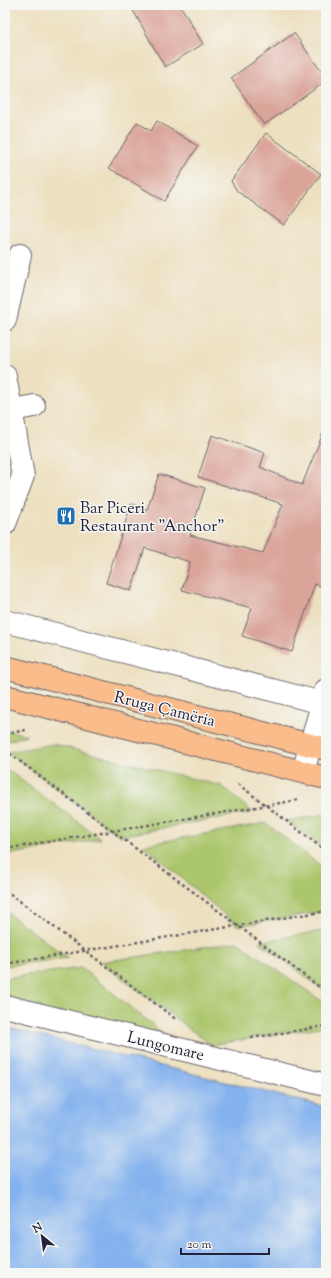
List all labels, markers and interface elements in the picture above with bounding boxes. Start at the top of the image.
place label: Bar Piceri Restaurant "Anchor" [80,498,224,539]
restaurant icon: Bar Piceri Restaurant "Anchor" [55,505,77,527]
street label: Rruga Çamëria [111,687,218,734]
street label: Lungomare [125,1027,206,1068]
north arrow [22,1216,62,1256]
text: N [29,1219,46,1238]
scale bar [181,1230,269,1256]
text: 20 m [187,1236,212,1254]

